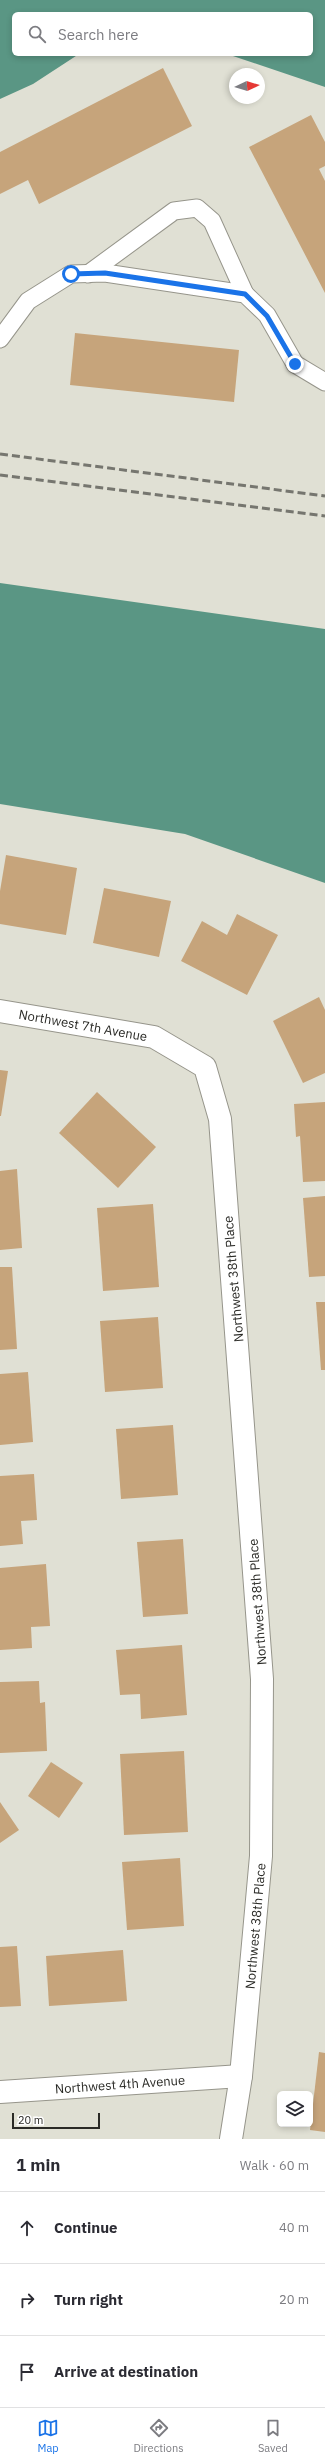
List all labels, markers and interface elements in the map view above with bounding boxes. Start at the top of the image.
search box [12,12,313,56]
icon: search [26,23,48,45]
text: Search here [58,25,138,44]
north arrow [229,68,265,104]
route start [62,265,80,283]
route end [286,355,304,373]
street label: Northwest 7th Avenue [17,1006,149,1045]
street label: Northwest 38th Place [220,1215,247,1343]
street label: Northwest 38th Place [245,1538,270,1666]
street label: Northwest 38th Place [242,1862,269,1990]
street label: Northwest 4th Avenue [54,2071,186,2098]
map controls [277,2091,313,2127]
button: layers [277,2091,313,2127]
scale bar [12,2111,100,2130]
text: 20 m [18,2113,43,2127]
text: 1 min [16,2154,60,2176]
text: Walk · 60 m [240,2157,309,2174]
icon: ahead [16,2217,38,2239]
text: Continue [54,2218,118,2237]
text: 40 m [279,2219,309,2236]
icon: right [16,2289,38,2311]
text: Turn right [54,2290,123,2309]
text: 20 m [279,2291,309,2308]
icon: arrive [16,2361,38,2383]
text: Arrive at destination [54,2362,198,2381]
tab: Map [37,2417,59,2455]
tab: Directions [133,2417,184,2455]
tab: Saved [258,2417,288,2455]

